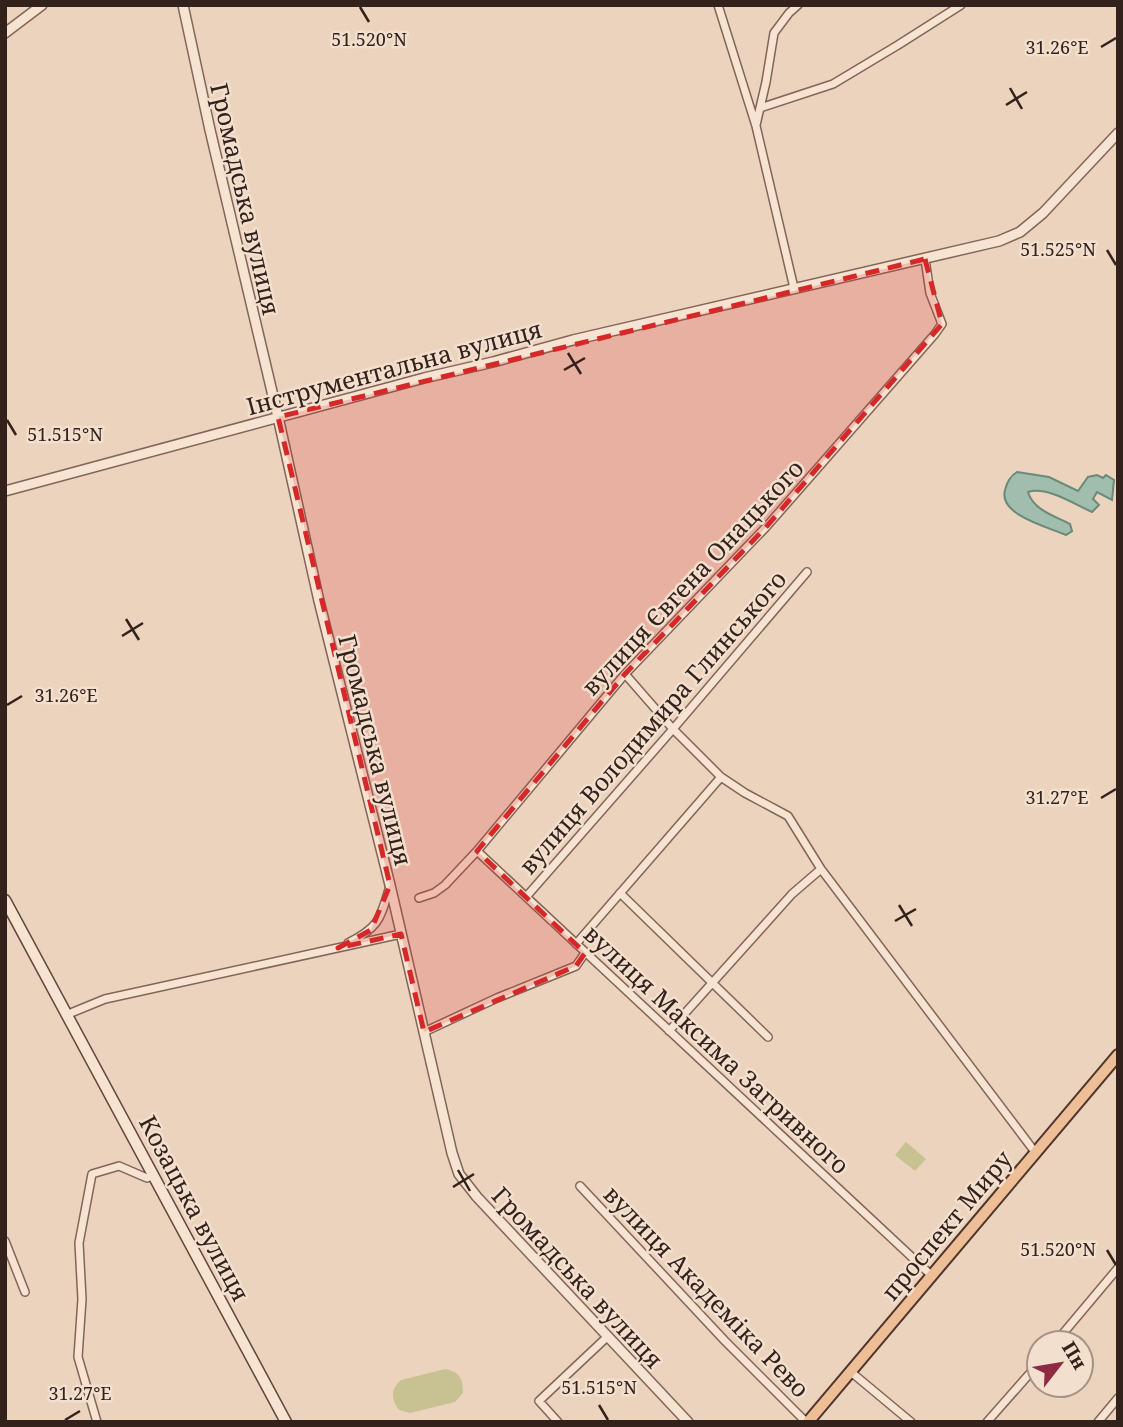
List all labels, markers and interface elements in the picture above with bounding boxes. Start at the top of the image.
text: 51.520°N [331,27,407,51]
text: 31.26°E [1025,35,1089,59]
street label: Громадська вулиця [203,80,289,318]
text: 51.525°N [1020,237,1096,261]
street label: Інструментальна вулиця [243,312,545,422]
text: 51.515°N [27,422,103,446]
street label: вулиця Євгена Онацького [574,452,810,702]
street label: вулиця Володимира Глинського [511,563,793,881]
street label: Громадська вулиця [331,631,421,869]
text: 31.26°E [34,683,98,707]
text: 31.27°E [1025,785,1089,809]
street label: вулиця Максима Загривного [577,917,857,1181]
street label: Козацька вулиця [132,1109,258,1307]
street label: проспект Миру [873,1143,1019,1307]
street label: вулиця Академіка Рево [597,1178,817,1404]
street label: Громадська вулиця [485,1179,671,1375]
text: 51.520°N [1020,1237,1096,1261]
north arrow [1025,1329,1095,1399]
text: Пн [1056,1337,1093,1374]
text: 51.515°N [561,1375,637,1399]
text: 31.27°E [48,1381,112,1405]

